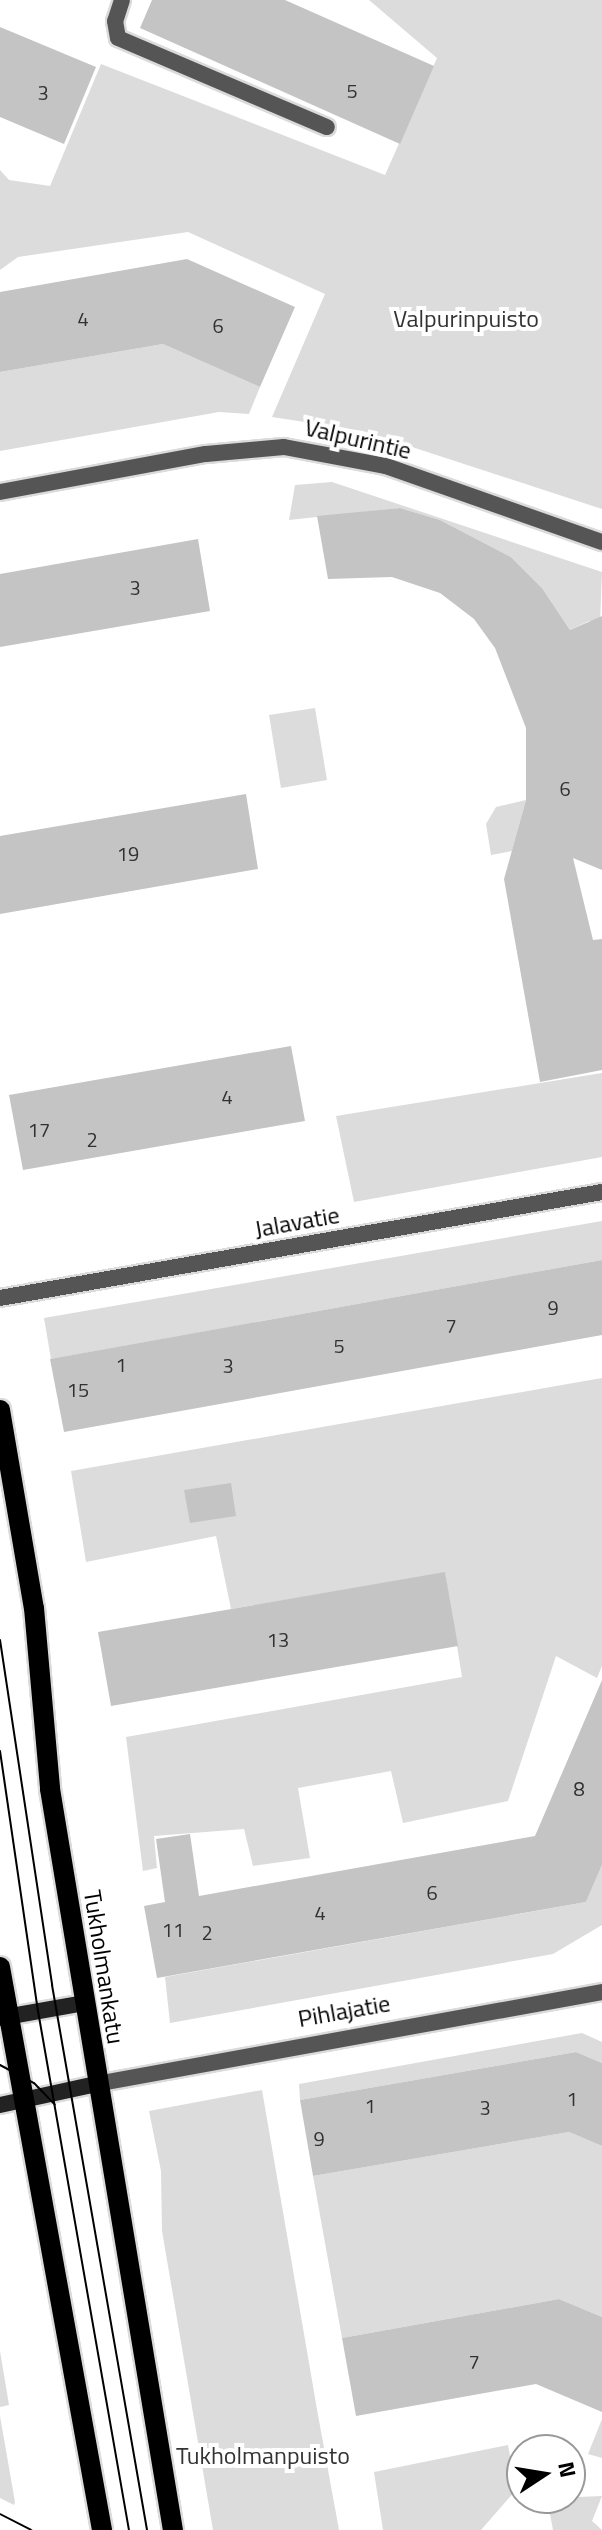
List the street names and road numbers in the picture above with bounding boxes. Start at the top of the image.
street label: Valpurintie [302,413,414,465]
street label: Jalavatie [252,1200,342,1244]
street label: Tukholmankatu [78,1888,130,2046]
street label: Pihlajatie [296,1989,392,2033]

